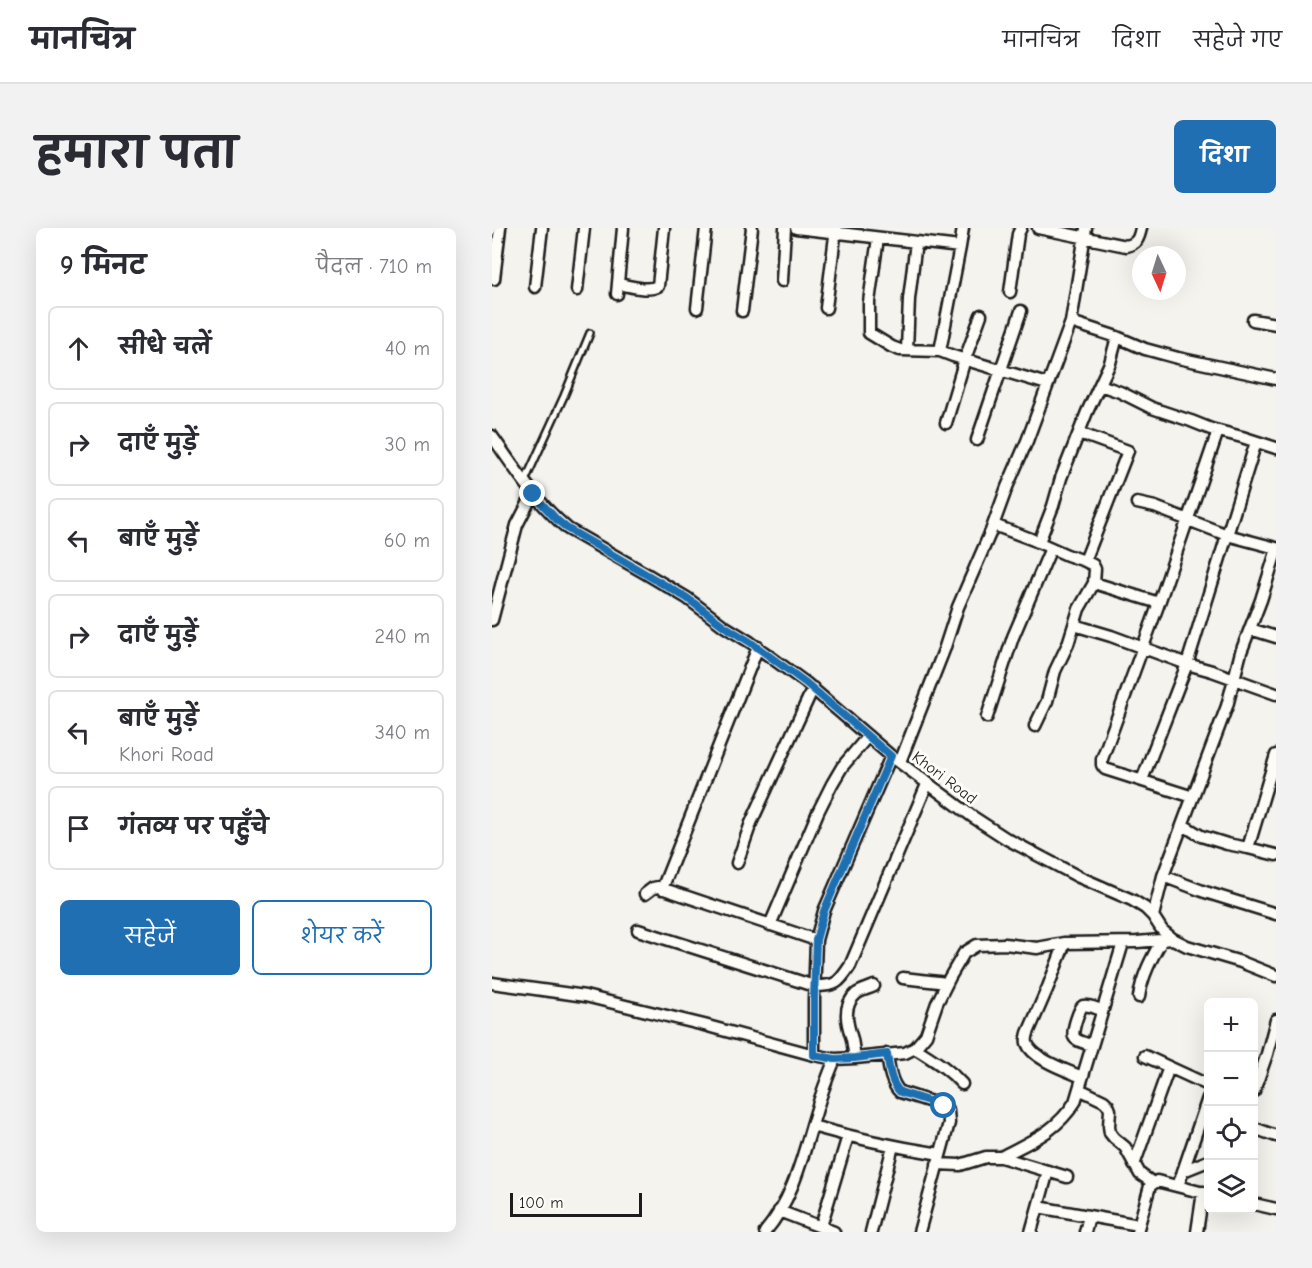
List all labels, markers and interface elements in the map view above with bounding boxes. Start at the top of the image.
text: मानचित्र [30,24,134,56]
text: मानचित्र [1002,28,1080,52]
text: दिशा [1113,28,1160,52]
text: सहेजे गए [1193,28,1282,52]
button: दिशा [1174,120,1276,193]
text: हमारा पता [36,129,238,178]
north arrow [1132,246,1186,300]
text: 9 मिनट [60,251,146,281]
text: पैदल · 710 m [316,255,432,278]
icon: ahead [62,332,95,365]
text: सीधे चलें [119,334,211,360]
text: 40 m [385,337,430,360]
icon: right [62,428,95,461]
text: दाएँ मुड़ें [119,430,198,456]
text: 30 m [384,433,430,456]
route end [519,480,545,506]
icon: left [62,524,95,557]
text: बाएँ मुड़ें [119,526,198,552]
text: 60 m [384,529,430,552]
icon: right [62,620,95,653]
text: दाएँ मुड़ें [119,622,198,648]
text: 240 m [375,625,430,648]
text: बाएँ मुड़ें [119,706,198,732]
icon: left [62,716,95,749]
text: 340 m [375,721,430,744]
text: Khori Road [119,743,214,766]
street label: Khori Road [909,748,980,808]
icon: arrive [62,812,95,845]
text: गंतव्य पर पहुँचे [119,814,268,840]
button: सहेजें [60,900,240,975]
button: शेयर करें [252,900,432,975]
map controls [1204,998,1258,1214]
button: + [1204,998,1258,1052]
button: − [1204,1052,1258,1106]
route start [930,1092,956,1118]
button: locate [1204,1106,1258,1160]
button: layers [1204,1160,1258,1214]
scale bar [510,1190,642,1218]
text: 100 m [519,1194,563,1212]

